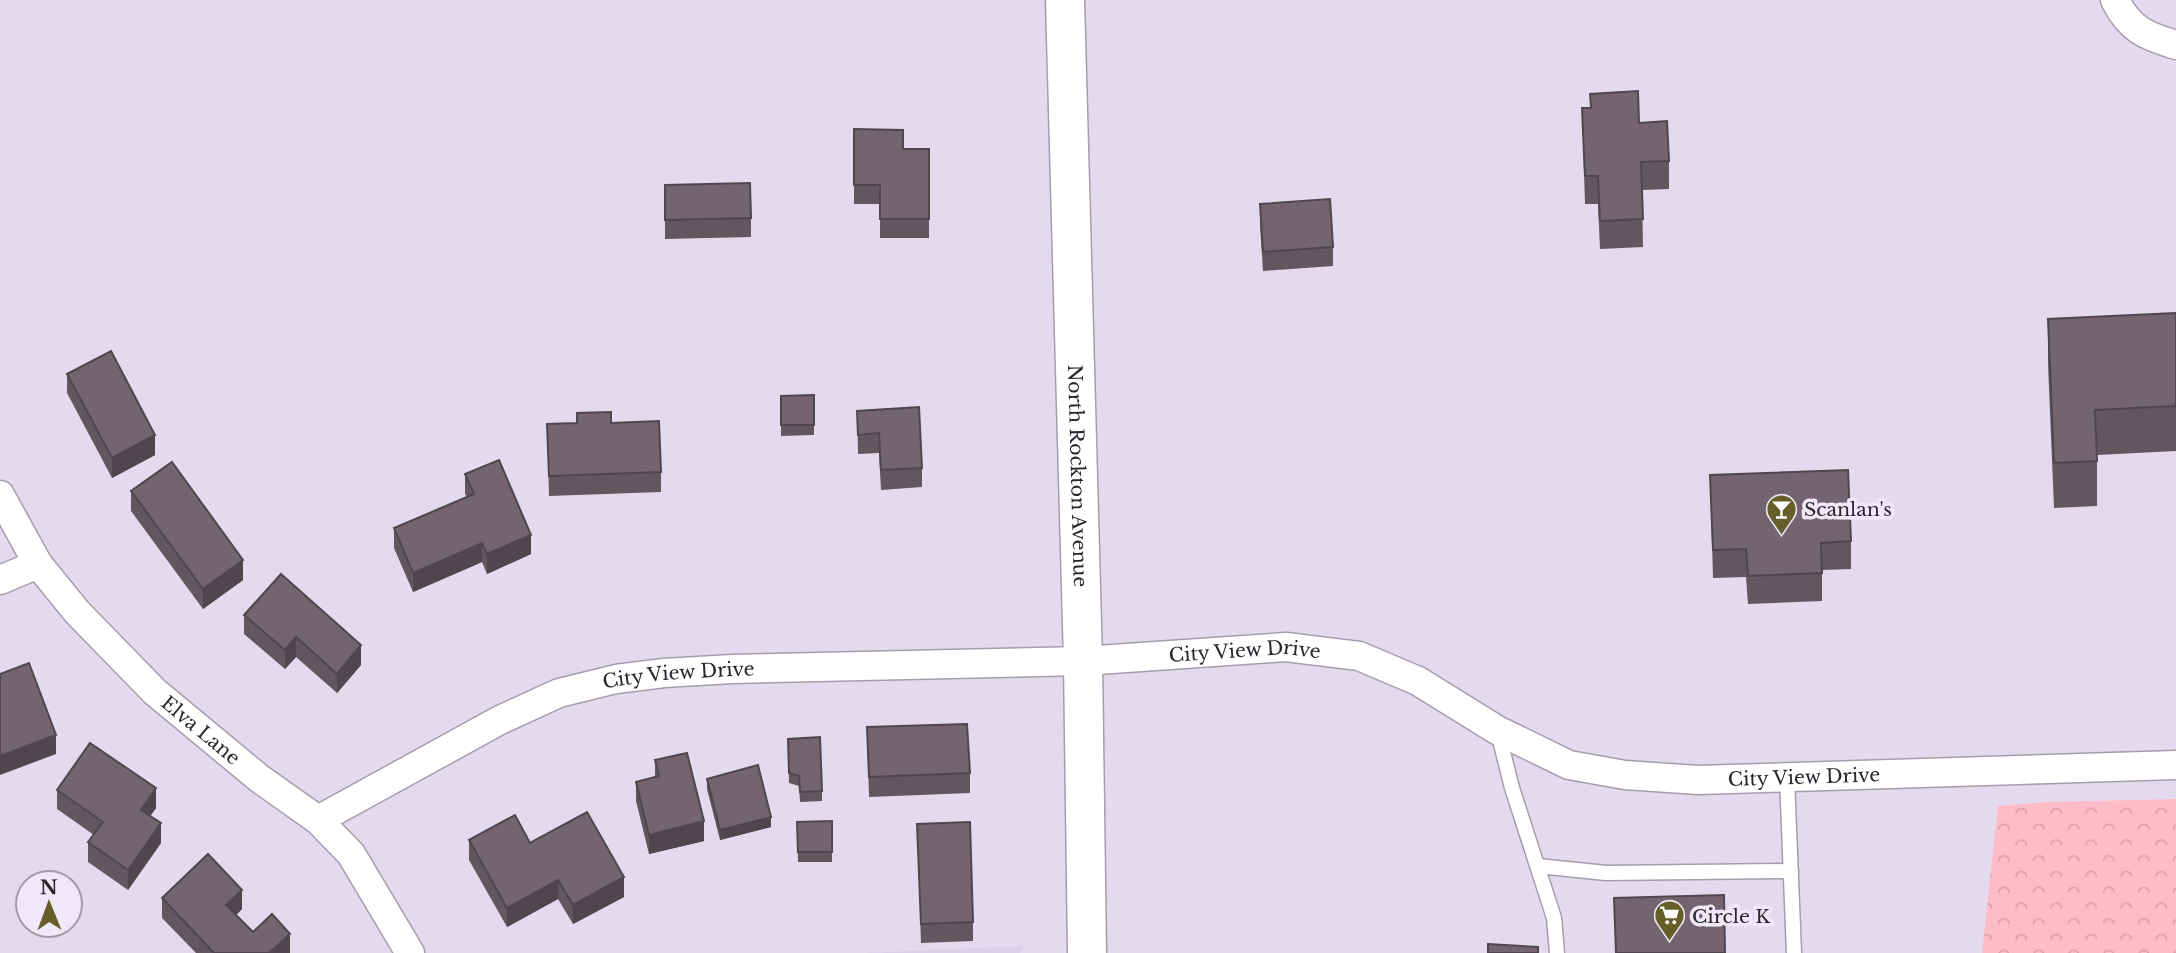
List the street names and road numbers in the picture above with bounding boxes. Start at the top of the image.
street label: North Rockton Avenue [1063,364,1092,587]
street label: City View Drive [1168,635,1322,667]
street label: City View Drive [600,657,755,693]
street label: Elva Lane [157,691,245,769]
street label: City View Drive [1727,763,1881,791]

